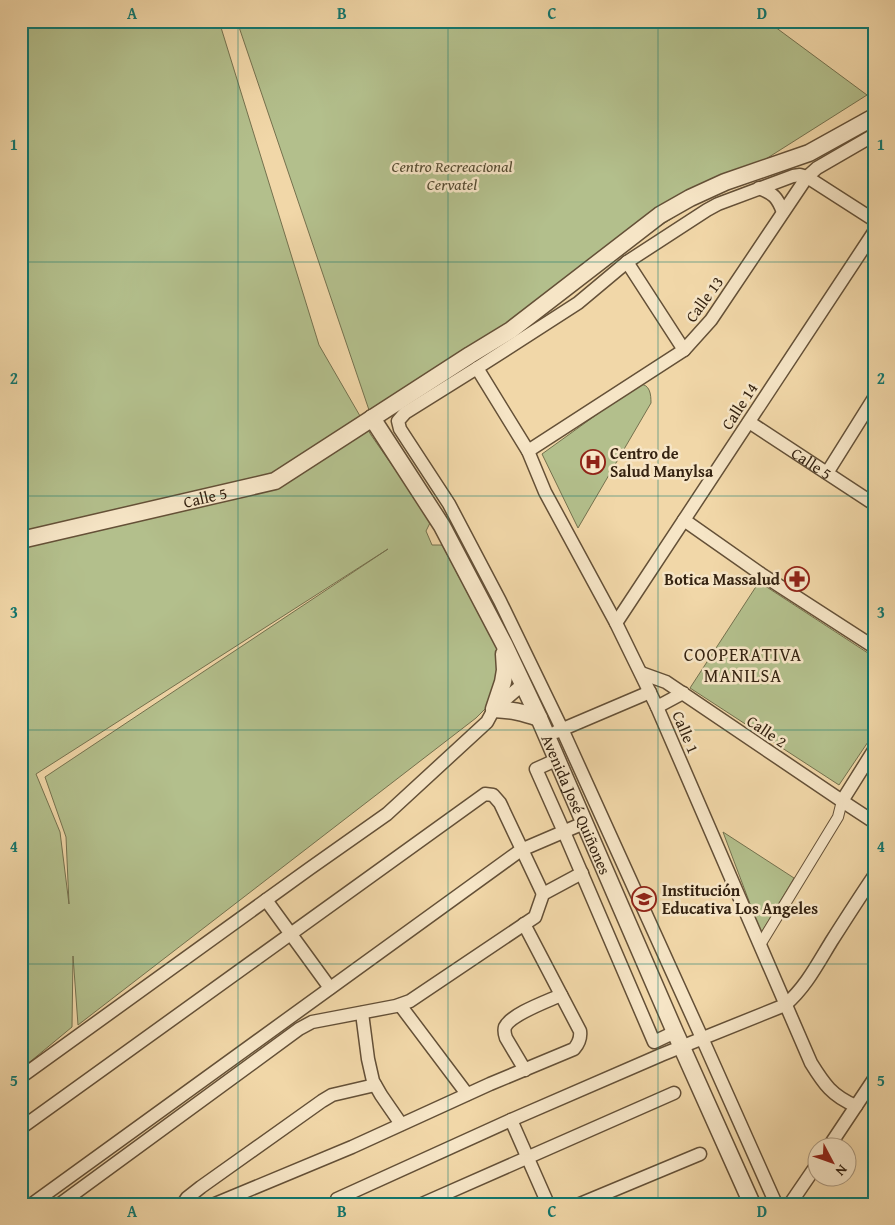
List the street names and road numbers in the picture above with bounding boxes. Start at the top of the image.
street label: Calle 13 [679,271,729,327]
street label: Calle 14 [715,378,763,434]
street label: Calle 5 [787,441,837,485]
street label: Calle 5 [181,481,229,514]
street label: Calle 1 [666,707,706,757]
street label: Calle 2 [742,709,792,753]
street label: Avenida José Quiñones [535,730,617,878]

